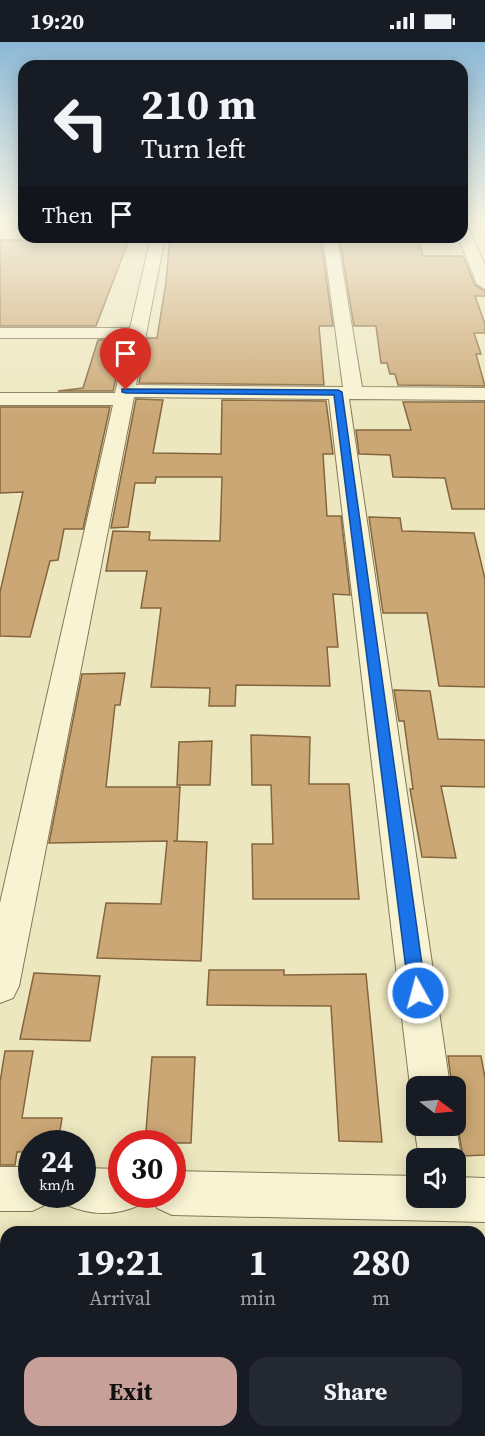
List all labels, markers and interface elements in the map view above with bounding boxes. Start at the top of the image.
text: 19:20 [30,6,84,36]
text: 210 m [141,75,256,133]
icon: left [42,84,120,162]
text: Turn left [141,130,245,167]
icon: arrive [105,198,138,231]
text: Then [42,200,93,230]
pin [100,328,151,390]
icon: arrive [109,337,142,370]
position arrow [386,961,450,1025]
north arrow [406,1076,466,1136]
map controls [406,1076,466,1208]
speed limit sign: 30 [108,1130,186,1208]
text: 24 [41,1141,73,1182]
button: sound [406,1148,466,1208]
text: km/h [39,1174,75,1195]
text: 19:21 [76,1238,164,1287]
text: 1 [248,1238,268,1287]
text: 280 [352,1238,410,1287]
text: Arrival [89,1284,151,1312]
text: min [240,1284,276,1312]
text: m [372,1284,390,1312]
button: Exit [24,1357,237,1426]
button: Share [249,1357,462,1426]

